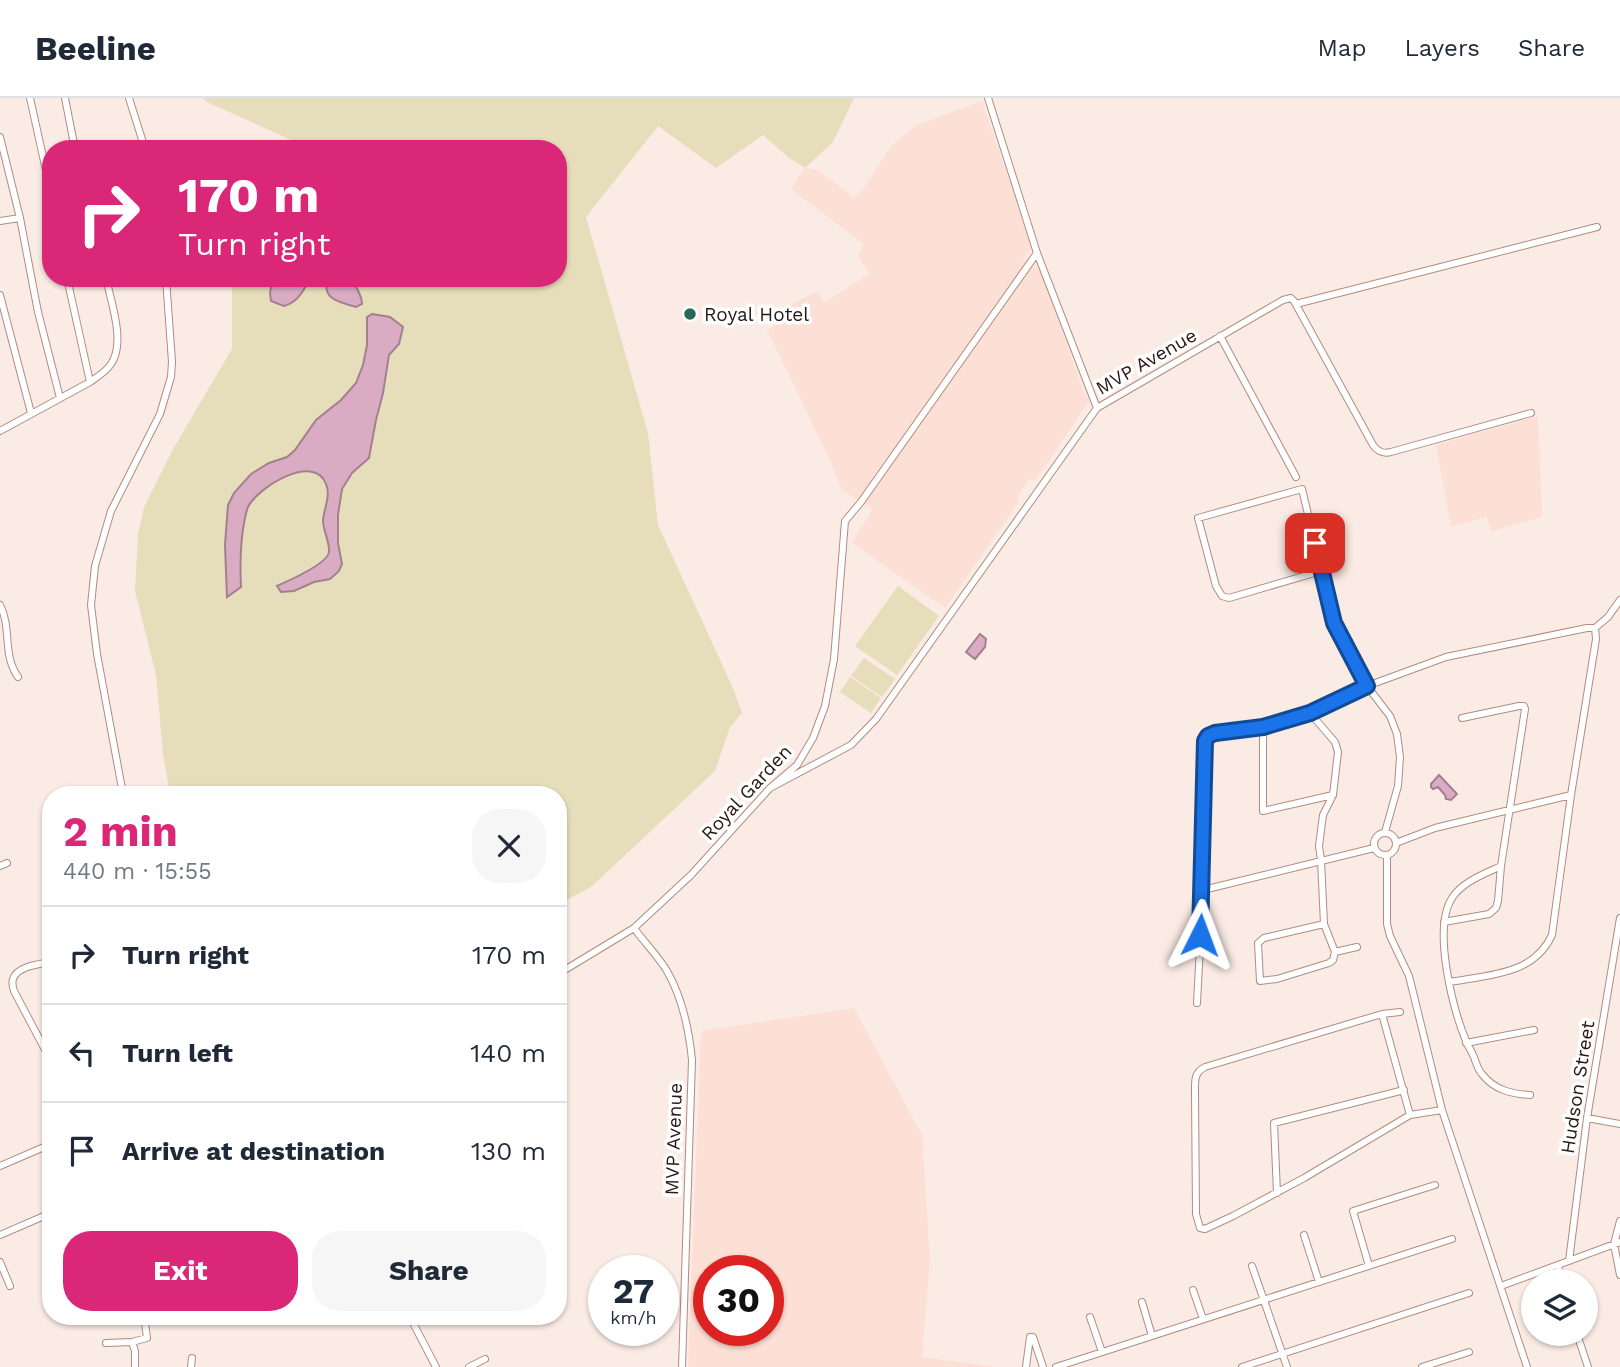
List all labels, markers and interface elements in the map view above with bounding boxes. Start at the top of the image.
text: Beeline [35,29,156,68]
text: Map [1318,34,1366,62]
text: Layers [1404,34,1480,62]
text: Share [1518,34,1585,62]
text: 170 m [178,166,319,224]
icon: right [63,168,154,259]
text: Turn right [178,225,330,263]
place label: Royal Hotel [704,303,809,326]
marker: Royal Hotel [682,306,698,322]
street label: MVP Avenue [1092,323,1201,400]
pin [1285,513,1345,573]
icon: arrive [1296,524,1334,562]
street label: Royal Garden [696,740,796,845]
text: 2 min [63,807,178,856]
button: close [472,809,546,883]
text: 440 m · 15:55 [63,858,212,885]
position arrow [1163,898,1237,972]
icon: right [63,936,101,974]
text: Turn right [122,940,249,970]
text: 170 m [472,940,546,970]
street label: Hudson Street [1556,1019,1599,1155]
icon: left [63,1034,101,1072]
text: Turn left [122,1038,233,1068]
text: 140 m [470,1038,546,1068]
street label: MVP Avenue [660,1082,687,1196]
icon: arrive [63,1132,101,1170]
text: Arrive at destination [122,1136,385,1166]
text: 130 m [471,1136,546,1166]
button: Exit [63,1231,298,1311]
button: Share [312,1231,546,1311]
speed limit sign: 30 [693,1255,784,1346]
map controls [1521,1269,1598,1346]
button: layers [1521,1269,1598,1346]
text: 27 [613,1270,654,1312]
text: km/h [610,1307,657,1328]

